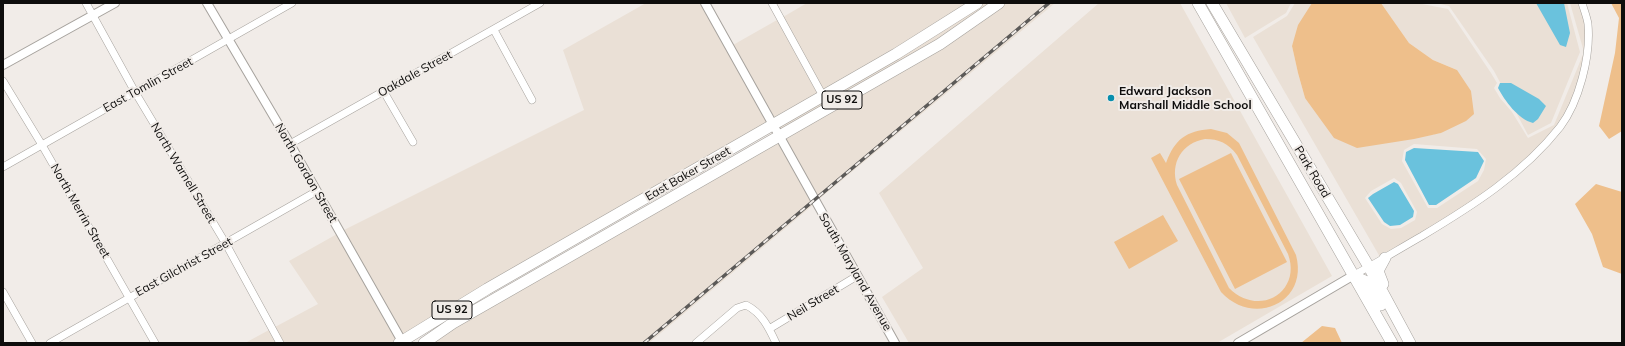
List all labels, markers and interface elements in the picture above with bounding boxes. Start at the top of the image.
street label: Oakdale Street [375,48,455,100]
street label: East Tomlin Street [101,54,195,116]
place label: Edward Jackson Marshall Middle School [1119,84,1252,112]
road number: US 92 [822,91,862,109]
marker: Edward Jackson Marshall Middle School [1106,93,1116,103]
street label: North Warnell Street [147,120,219,226]
street label: North Gordon Street [272,121,340,225]
street label: East Baker Street [643,144,733,204]
street label: Park Road [1291,144,1333,200]
street label: North Merrin Street [47,161,113,261]
street label: South Maryland Avenue [815,211,895,333]
street label: East Gilchrist Street [133,234,235,300]
street label: Neil Street [785,282,841,324]
road number: US 92 [432,301,472,319]

